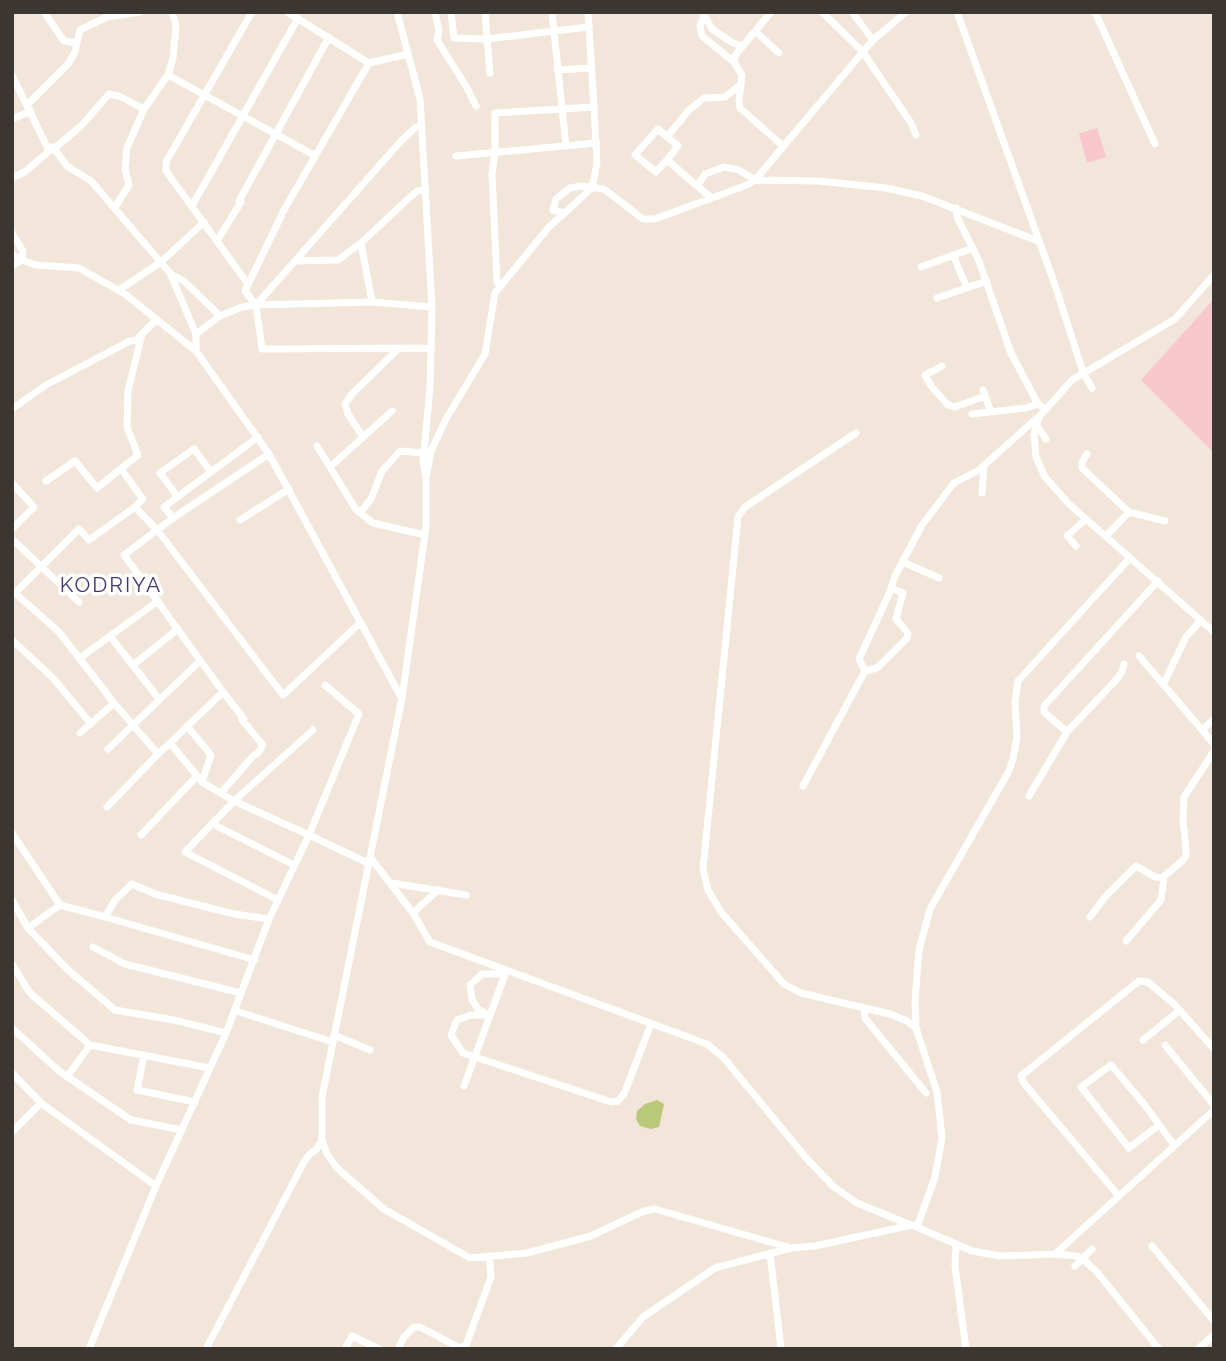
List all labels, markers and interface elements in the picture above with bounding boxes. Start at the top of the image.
district label: KODRIYA [61,573,161,599]

